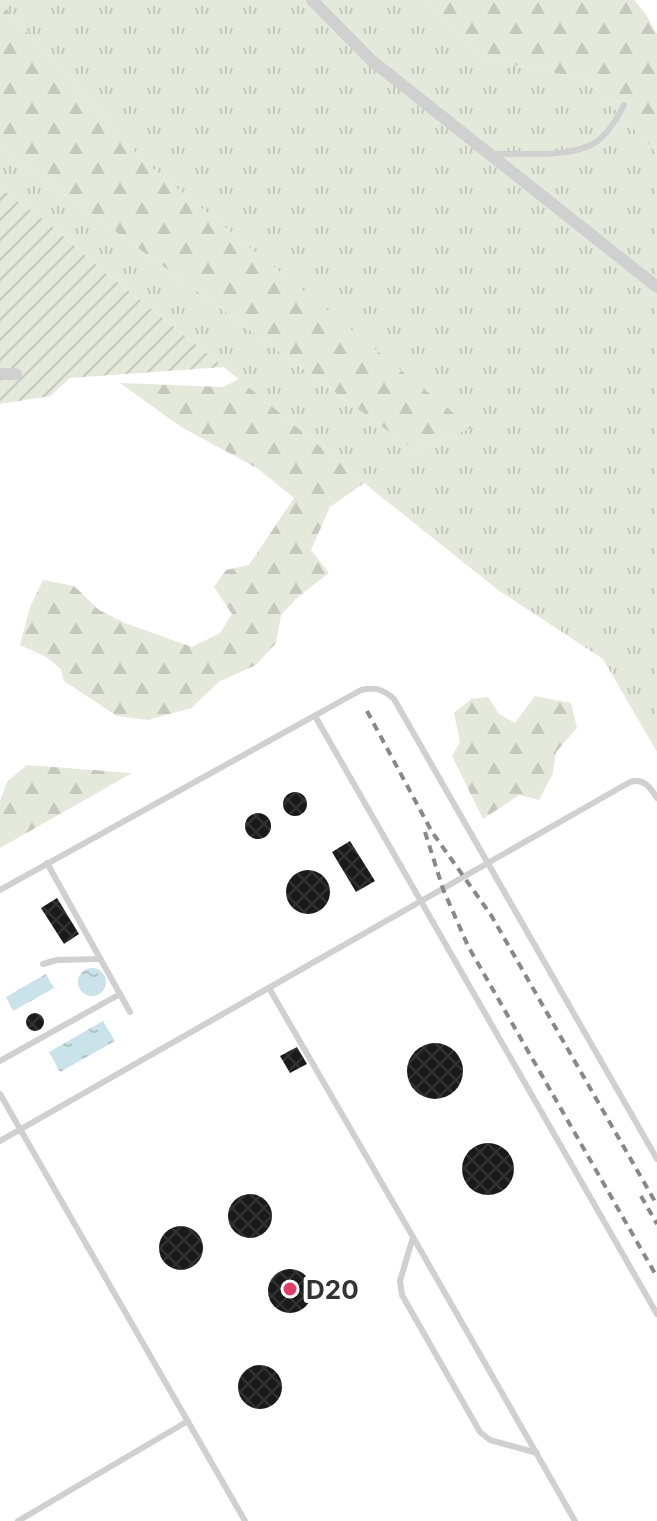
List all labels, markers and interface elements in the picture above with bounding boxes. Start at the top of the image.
place label: D20 [306,1274,359,1305]
marker: D20 [281,1280,299,1298]

